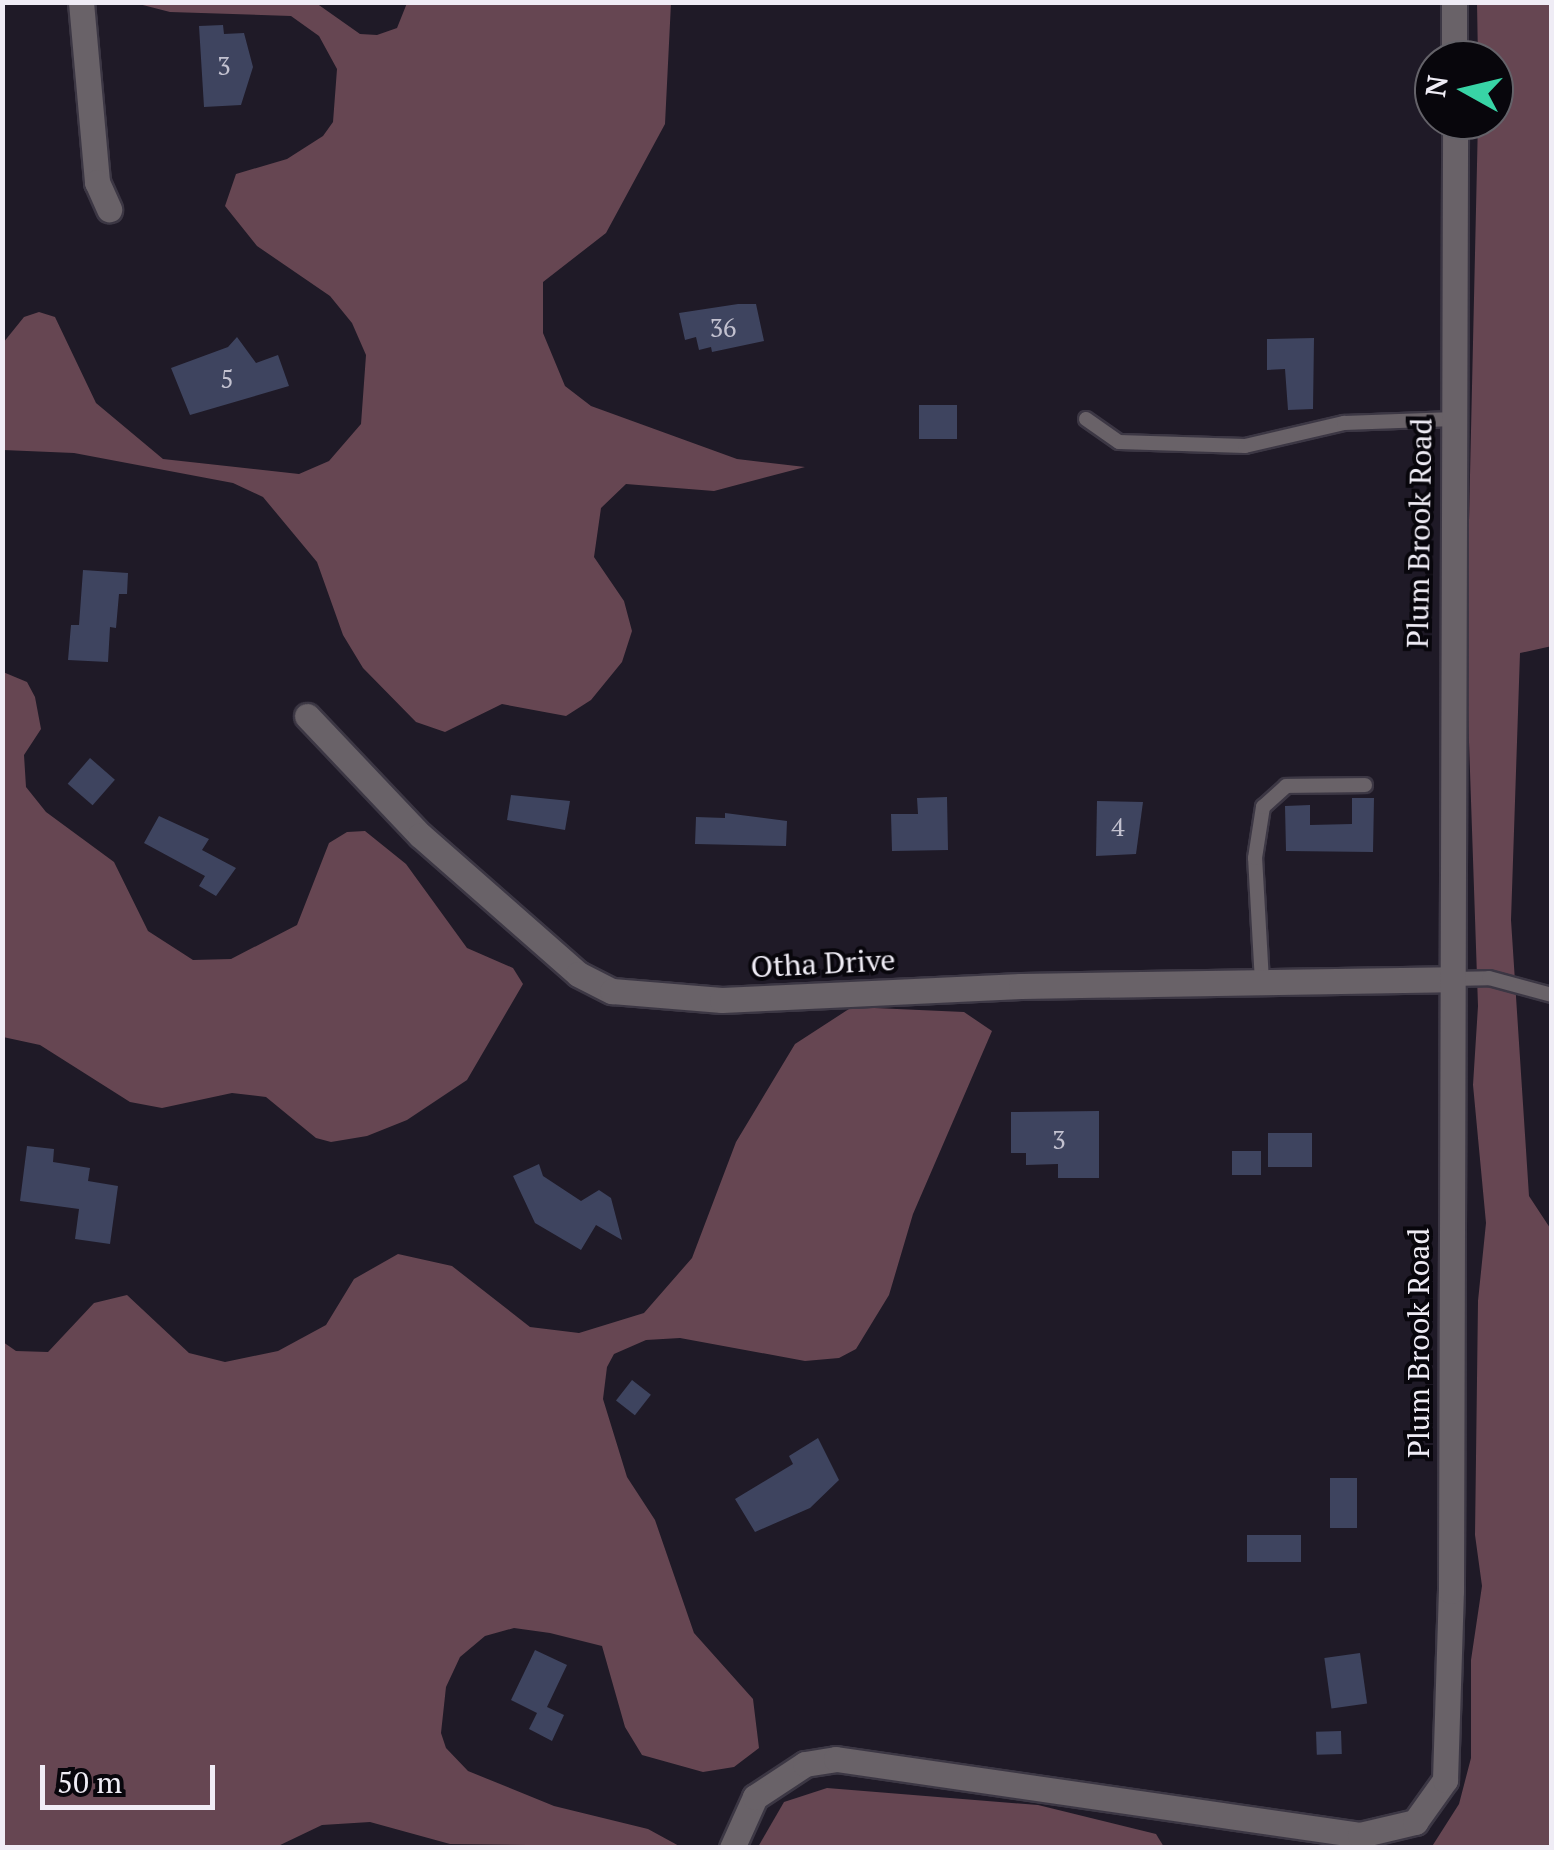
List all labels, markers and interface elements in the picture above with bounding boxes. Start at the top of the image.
north arrow [1414,40,1514,140]
house number: 3 [217,51,231,81]
text: N [1416,73,1456,99]
house number: 36 [710,313,736,343]
house number: 5 [220,364,234,394]
street label: Plum Brook Road [1399,418,1439,648]
house number: 4 [1111,812,1125,842]
street label: Otha Drive [750,941,896,985]
house number: 3 [1052,1125,1066,1155]
street label: Plum Brook Road [1400,1228,1436,1458]
scale bar [45,1745,220,1807]
text: 50 m [57,1762,122,1802]

